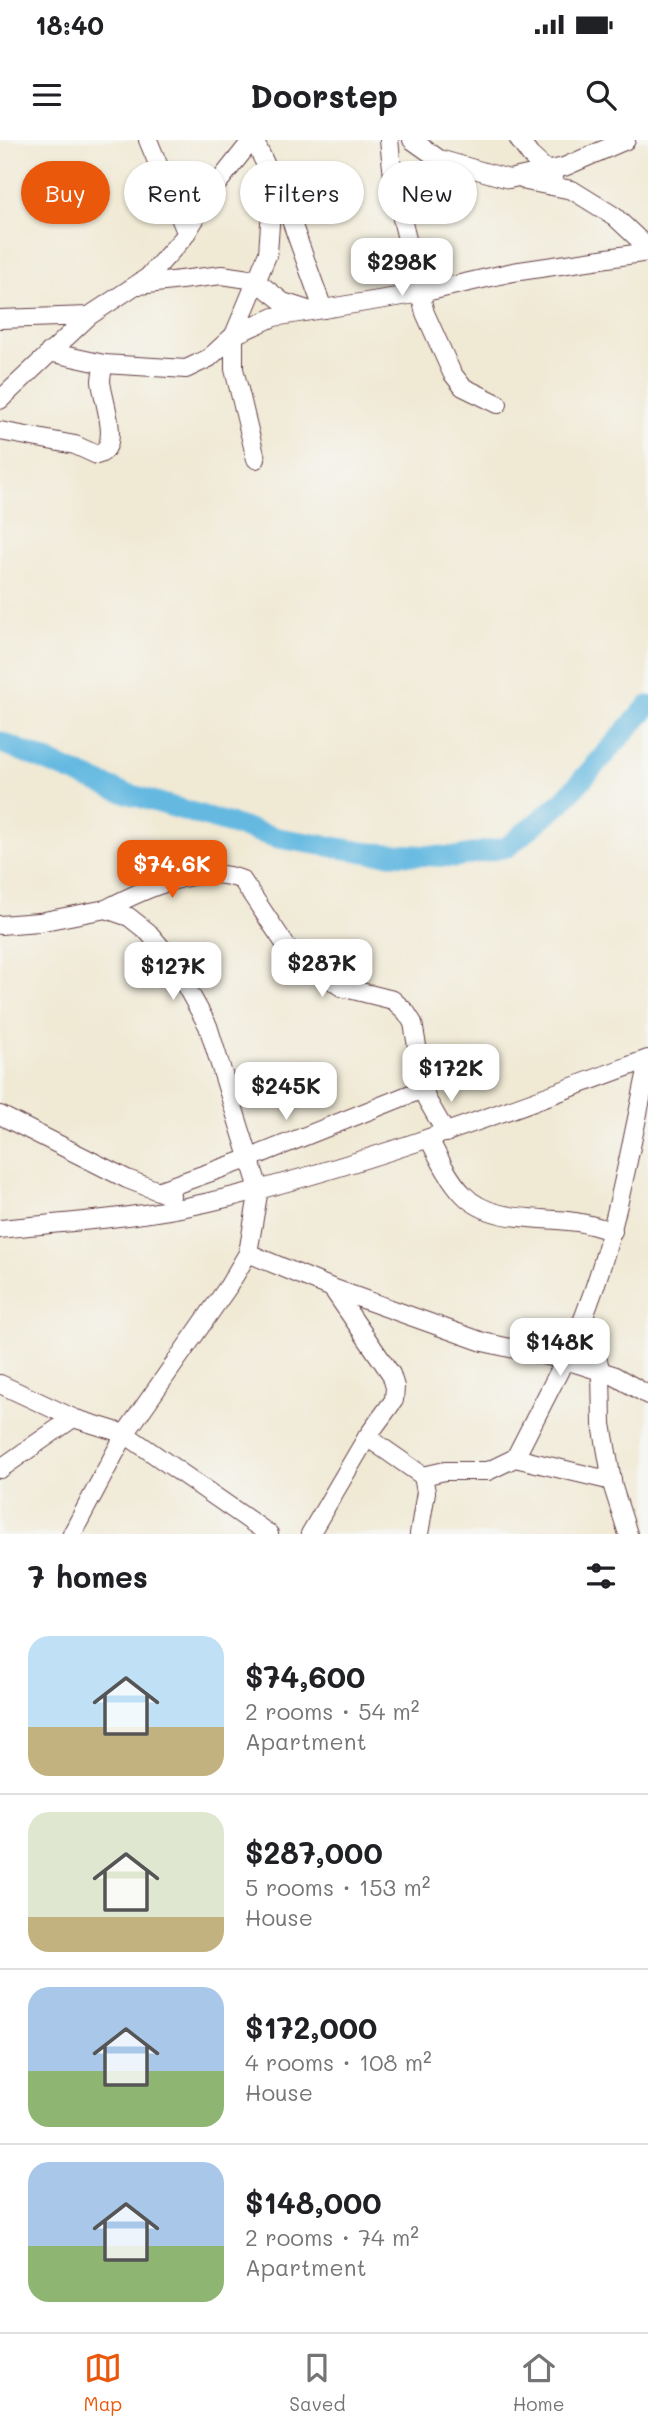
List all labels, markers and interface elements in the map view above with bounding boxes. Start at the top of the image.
text: 18:40 [35,8,104,42]
text: Doorstep [250,74,398,116]
icon: menu [28,76,66,114]
icon: search [582,76,620,114]
chip: Buy [21,161,110,224]
chip: Rent [124,161,226,224]
chip: Filters [240,161,364,224]
chip: New [378,161,477,224]
pin: $298K [353,239,451,298]
text: $298K [367,246,437,276]
pin: $74.6K [115,840,229,900]
text: $74.6K [133,848,211,878]
pin: $287K [273,940,371,999]
pin: $127K [124,942,222,1002]
text: $287K [287,947,357,977]
text: $127K [140,950,206,980]
pin: $172K [402,1044,500,1104]
text: $172K [418,1052,484,1082]
pin: $245K [237,1062,335,1122]
text: $245K [251,1070,321,1100]
pin: $148K [511,1318,609,1378]
text: $148K [526,1326,594,1356]
text: 7 homes [28,1556,148,1596]
icon: filters [582,1557,620,1595]
text: $74,600 [245,1656,365,1696]
icon: home [84,1664,168,1748]
text: 2 rooms · 54 m² [245,1696,420,1726]
text: Apartment [245,1726,367,1756]
text: $287,000 [245,1832,383,1872]
icon: home [84,1840,168,1924]
text: 5 rooms · 153 m² [245,1872,430,1902]
text: House [245,1902,313,1932]
text: $172,000 [245,2007,377,2047]
icon: home [84,2015,168,2099]
text: 4 rooms · 108 m² [245,2047,432,2077]
text: House [245,2077,313,2107]
text: $148,000 [245,2182,382,2222]
icon: home [84,2190,168,2274]
text: 2 rooms · 74 m² [245,2222,419,2252]
text: Apartment [245,2252,367,2282]
tab: Map [84,2349,122,2416]
tab: Saved [289,2349,346,2416]
tab: Home [513,2349,564,2416]

